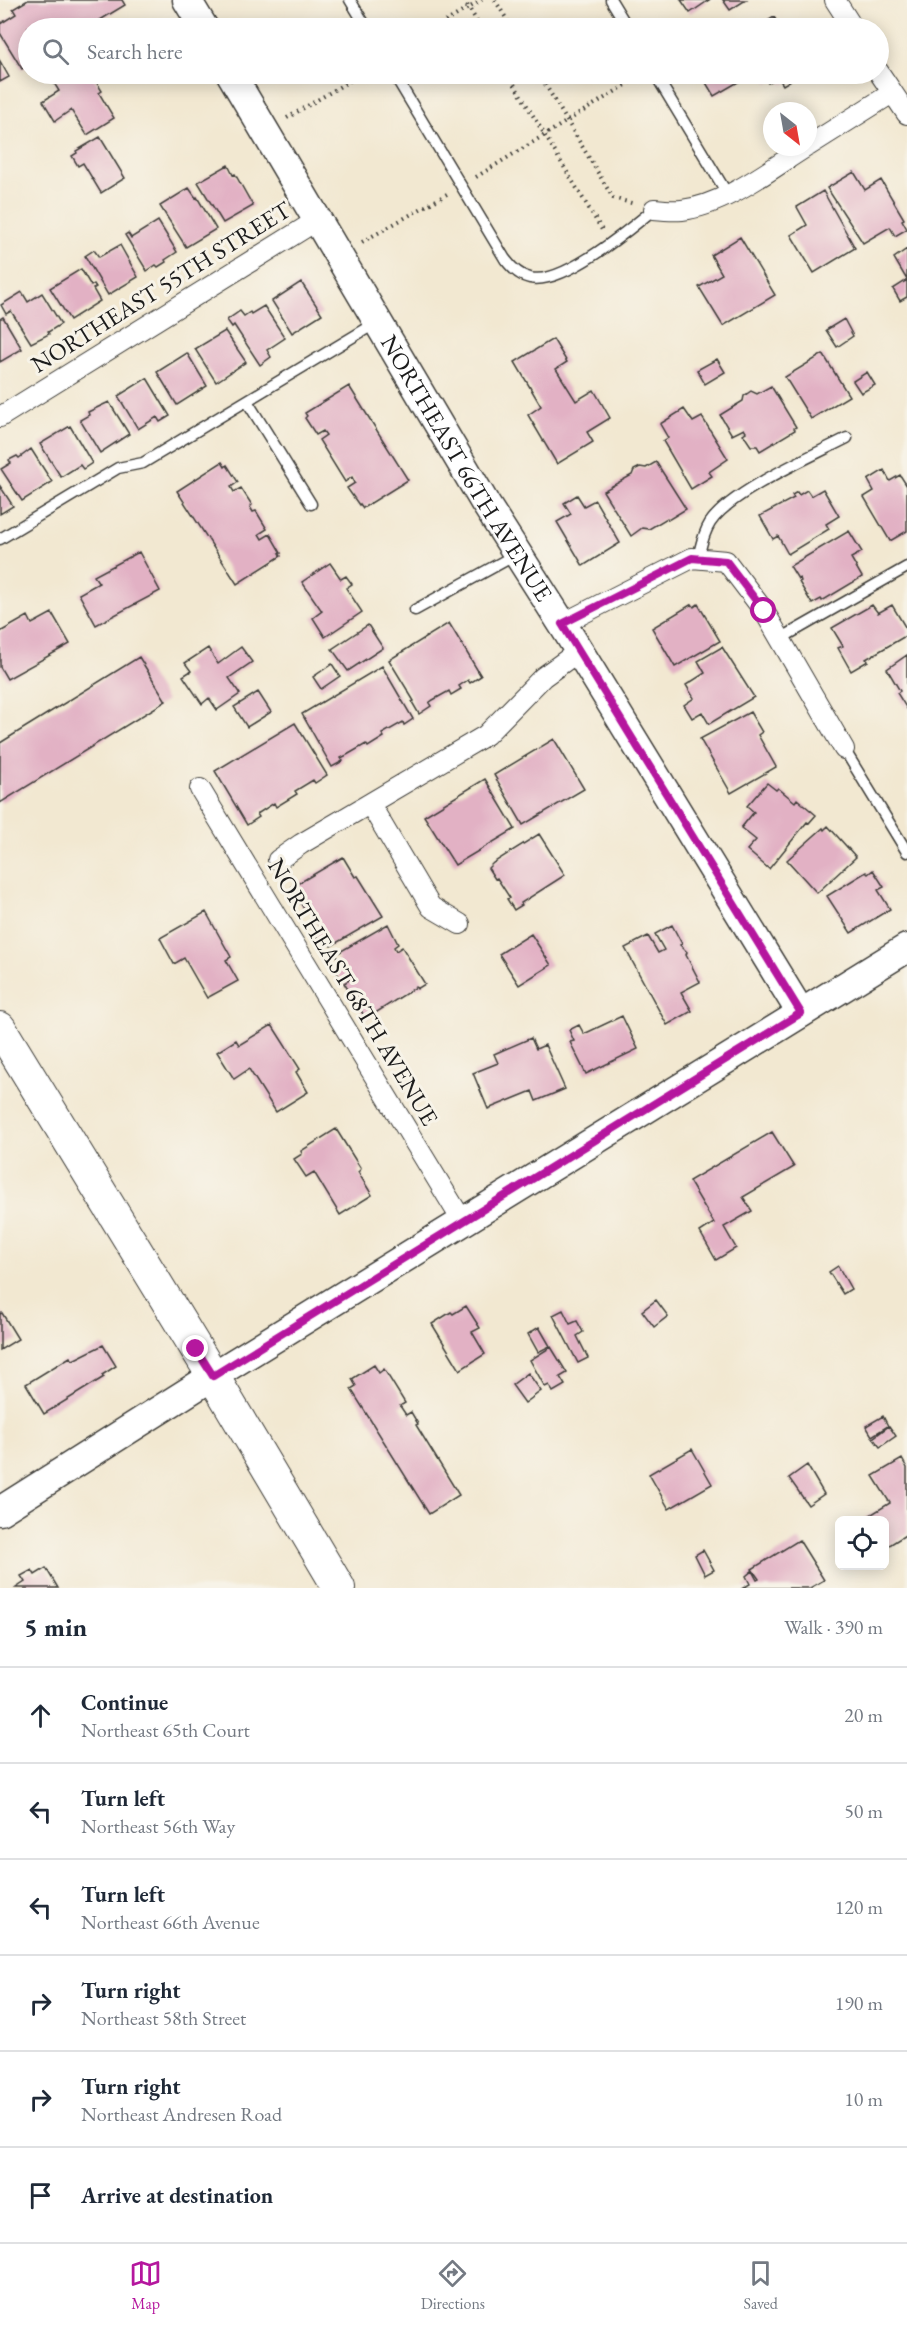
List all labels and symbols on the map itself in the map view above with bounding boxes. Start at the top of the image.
north arrow [763,102,817,156]
street label: NORTHEAST 55TH STREET [25,193,297,379]
street label: NORTHEAST 66TH AVENUE [374,329,560,607]
route start [750,597,776,623]
street label: NORTHEAST 68TH AVENUE [261,852,446,1131]
route end [182,1335,208,1361]

